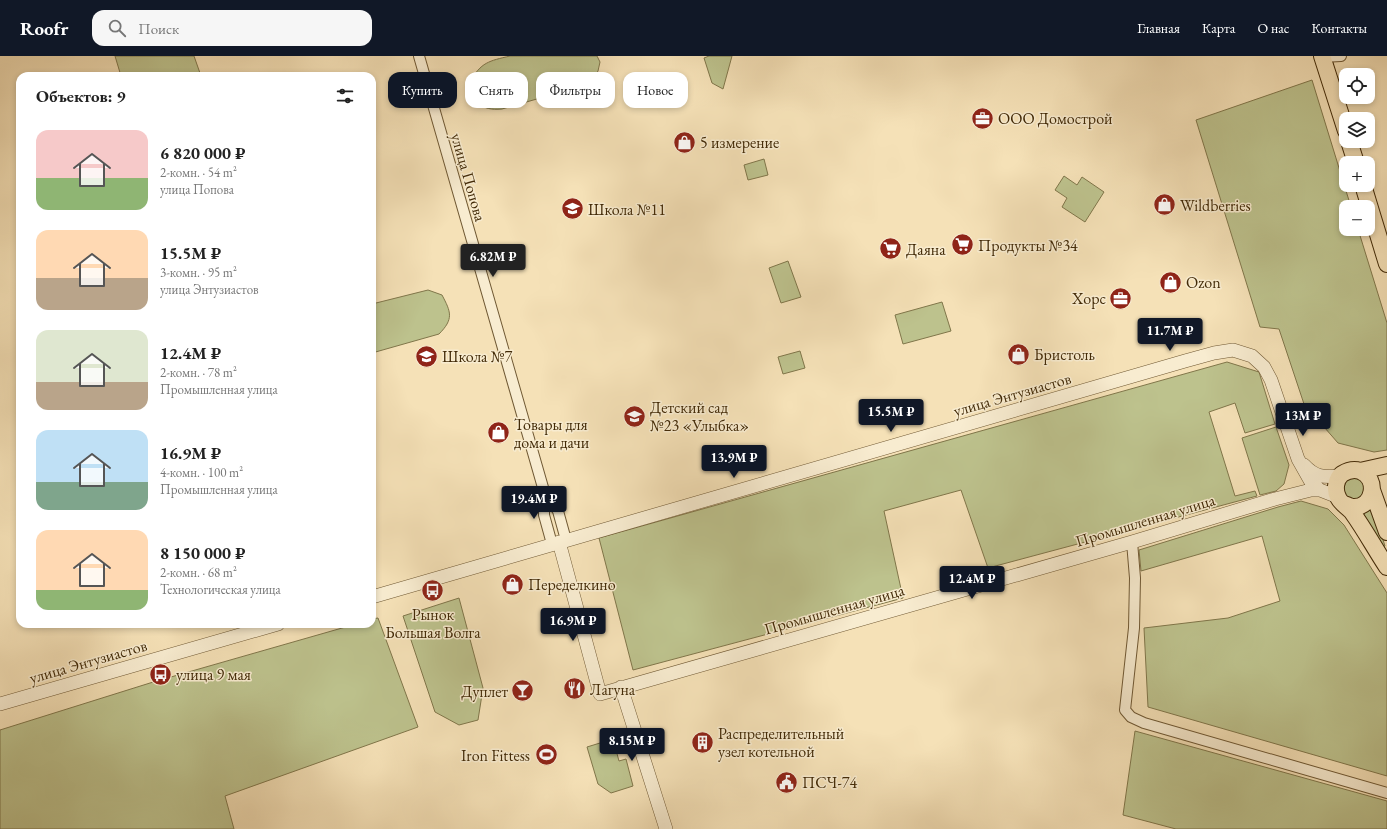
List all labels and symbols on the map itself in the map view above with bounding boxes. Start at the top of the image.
office icon: ООО Домострой [970,105,996,131]
place label: ООО Домострой [998,108,1113,129]
shop icon: 5 измерение [672,129,698,155]
street label: улица Попова [446,131,491,224]
place label: 5 измерение [700,132,779,153]
shop icon: Wildberries [1152,192,1178,218]
place label: Wildberries [1180,195,1251,216]
school or university icon: Школа №11 [559,196,585,222]
place label: Школа №11 [588,199,666,220]
supermarket icon: Продукты №34 [950,232,976,258]
place label: Продукты №34 [978,235,1078,256]
supermarket icon: Даяна [878,236,904,262]
place label: Даяна [906,239,946,260]
pin: 6.82M ₽ [456,244,530,278]
shop icon: Ozon [1158,269,1184,295]
place label: Ozon [1186,272,1221,293]
office icon: Хорс [1108,285,1134,311]
place label: Хорс [1071,288,1106,309]
pin: 11.7M ₽ [1133,318,1207,352]
shop icon: Бристоль [1006,341,1032,367]
school or university icon: Школа №7 [414,343,440,369]
place label: Бристоль [1034,344,1095,365]
place label: Школа №7 [442,346,513,367]
street label: улица Энтузиастов [951,368,1074,421]
place label: Детский сад №23 «Улыбка» [650,397,749,436]
pin: 15.5M ₽ [854,399,928,433]
school or university icon: Детский сад №23 «Улыбка» [621,403,647,429]
pin: 13M ₽ [1275,403,1331,437]
place label: Товары для дома и дачи [514,414,590,453]
shop icon: Товары для дома и дачи [485,420,511,446]
pin: 13.9M ₽ [697,445,771,479]
pin: 19.4M ₽ [497,486,571,520]
street label: Промышленная улица [1073,489,1218,552]
pin: 12.4M ₽ [935,566,1009,600]
shop icon: Переделкино [500,571,526,597]
place label: Переделкино [528,574,616,595]
bus stop icon: Рынок Большая Волга [420,578,446,604]
street label: Промышленная улица [762,579,907,640]
place label: Рынок Большая Волга [385,604,481,643]
pin: 16.9M ₽ [536,608,610,642]
street label: улица Энтузиастов [27,635,150,688]
bus stop icon: улица 9 мая [148,661,174,687]
place label: улица 9 мая [176,664,251,685]
restaurant icon: Лагуна [562,676,588,702]
bar icon: Дуплет [510,678,536,704]
place label: Лагуна [590,679,636,700]
place label: Дуплет [461,681,508,702]
place label: Распределительный узел котельной [718,723,845,762]
pin: 8.15M ₽ [595,728,669,762]
building icon: Распределительный узел котельной [690,729,716,755]
sports icon: Iron Fittess [533,742,559,768]
place label: Iron Fittess [461,745,530,766]
public building icon: ПСЧ-74 [773,769,799,795]
place label: ПСЧ-74 [802,772,858,793]

